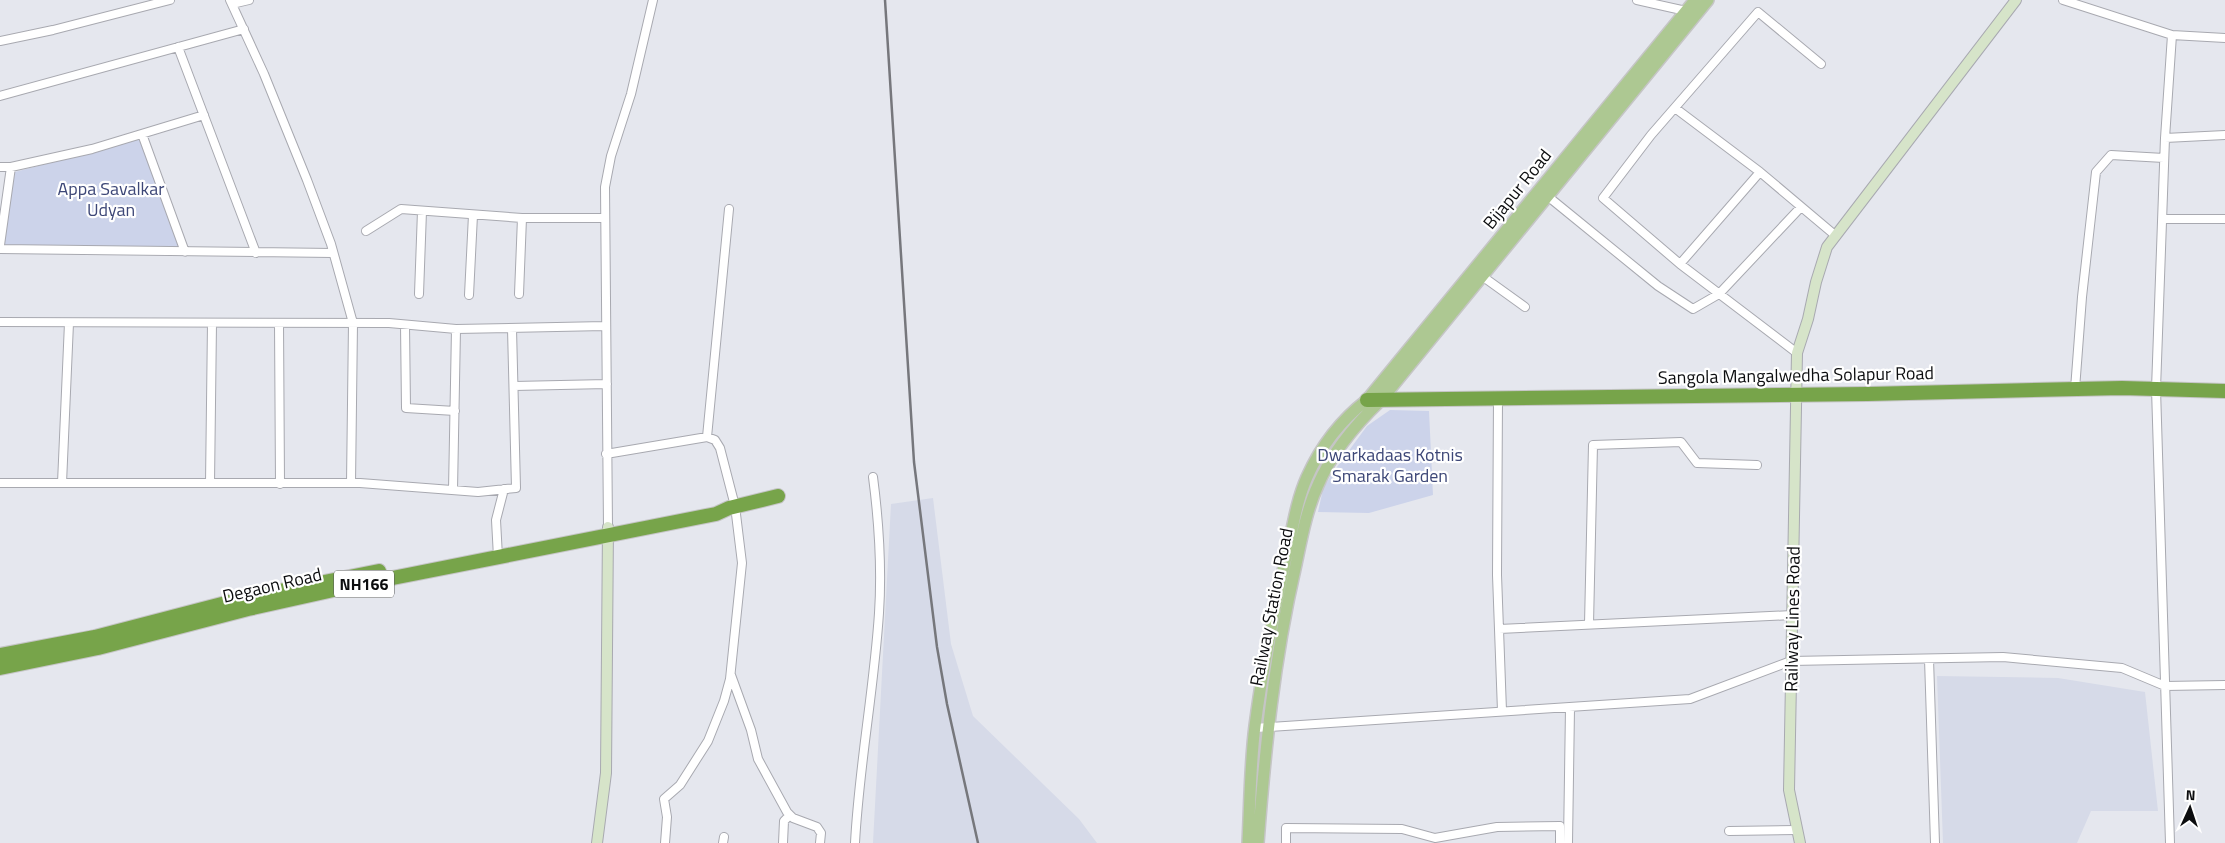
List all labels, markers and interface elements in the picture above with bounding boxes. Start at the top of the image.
street label: Bijapur Road [1476,143,1558,235]
park label: Appa Savalkar Udyan [58,175,164,223]
street label: Sangola Mangalwedha Solapur Road [1658,359,1934,391]
park label: Dwarkadaas Kotnis Smarak Garden [1317,441,1463,489]
street label: Railway Station Road [1242,526,1300,688]
street label: Railway Lines Road [1777,546,1807,692]
street label: Degaon Road [220,560,324,610]
road number: NH166 [334,570,394,598]
north arrow [2165,783,2215,833]
text: N [2185,784,2196,805]

